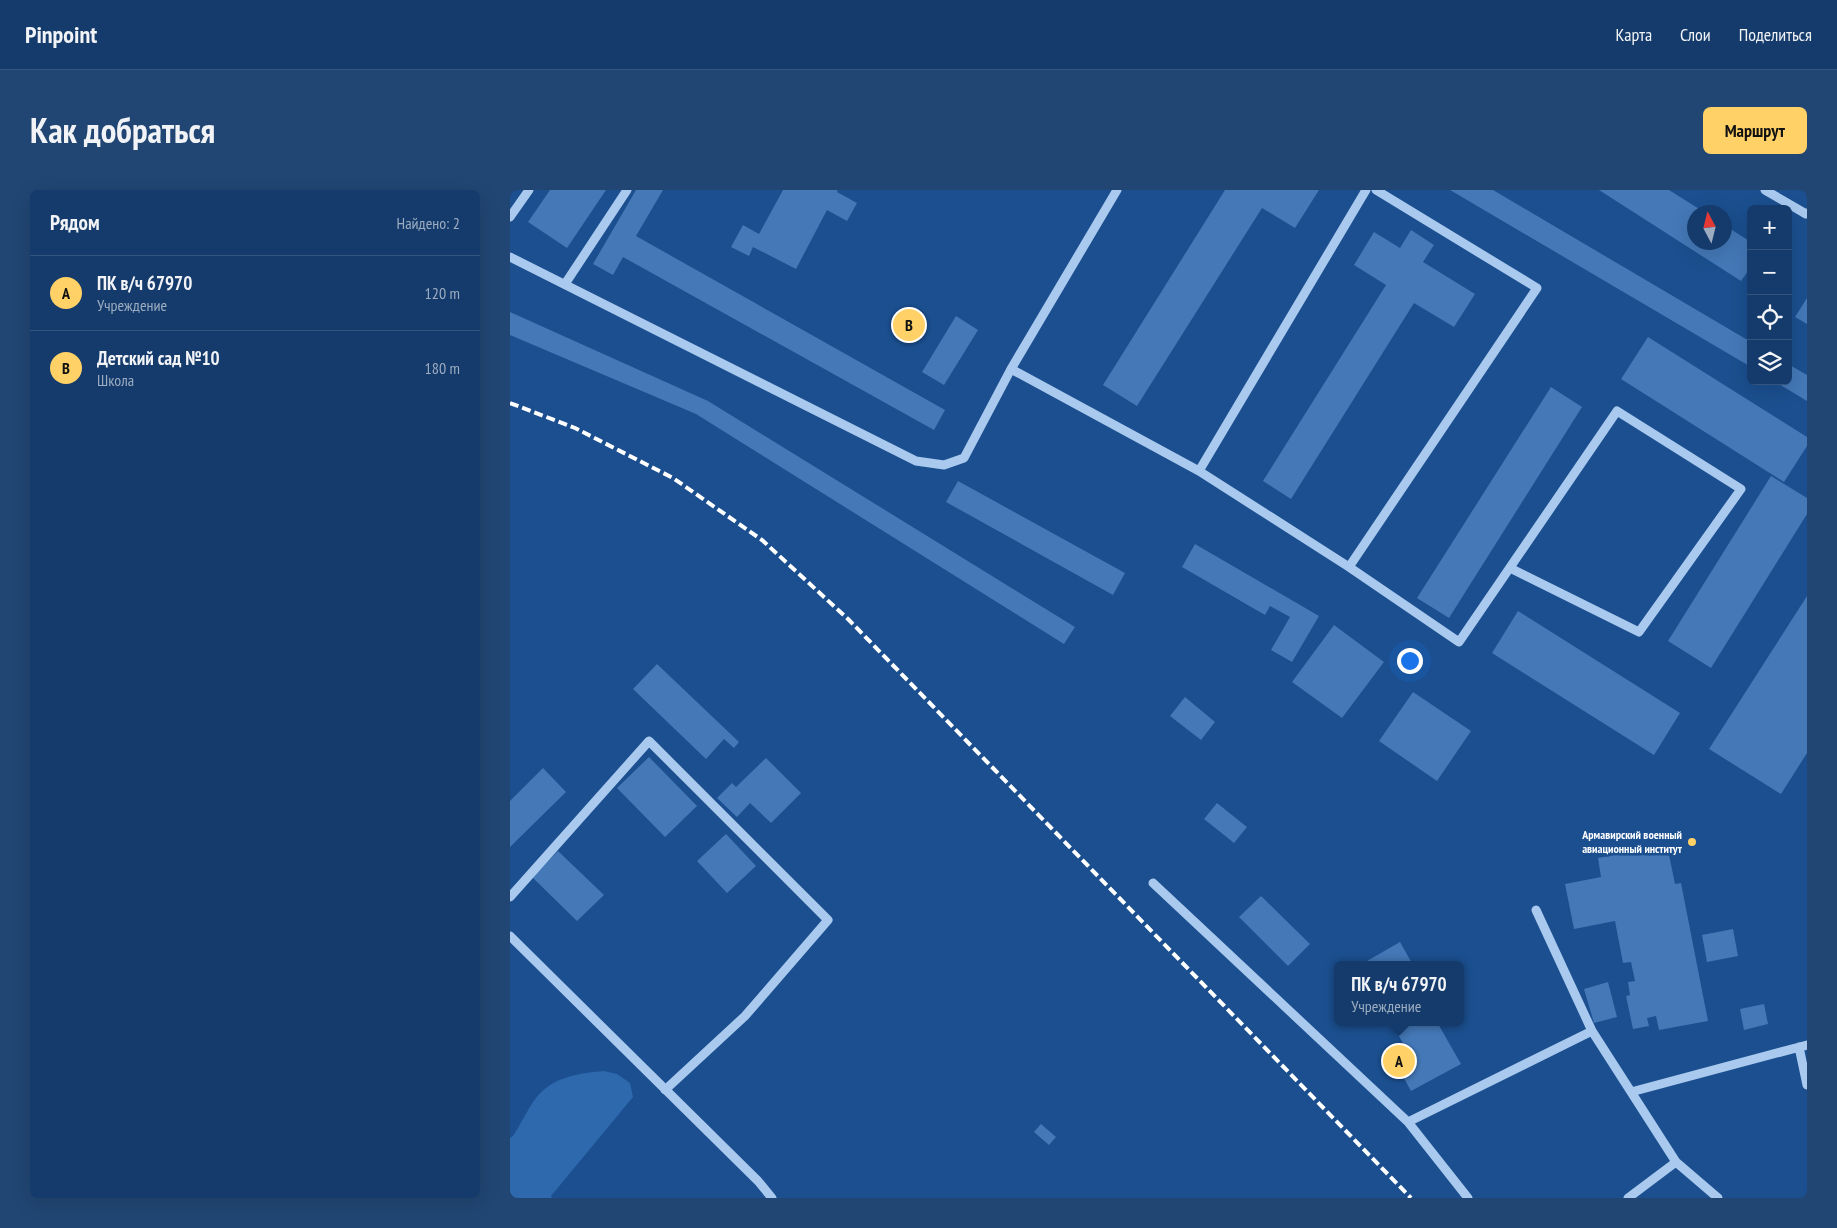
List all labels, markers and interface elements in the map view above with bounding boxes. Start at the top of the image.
text: Pinpoint [25,19,97,50]
text: Карта [1615,23,1652,46]
text: Слои [1680,23,1711,46]
text: Поделиться [1739,23,1812,46]
text: Как добраться [30,107,215,153]
button: Маршрут [1703,107,1807,154]
north arrow [1687,205,1732,250]
map controls [1747,205,1792,385]
button: + [1747,205,1792,250]
text: Рядом [50,209,100,236]
text: Найдено: 2 [397,213,460,233]
button: − [1747,250,1792,295]
text: ПК в/ч 67970 [97,271,192,295]
text: A [62,283,70,303]
text: 120 m [425,283,460,303]
text: Учреждение [97,295,167,315]
button: locate [1747,295,1792,340]
pin: B [893,306,925,344]
button: layers [1747,340,1792,385]
text: Детский сад №10 [97,346,220,370]
text: B [62,358,70,378]
text: 180 m [425,358,460,378]
text: Школа [97,370,134,390]
your location [1397,648,1423,674]
place label: Армавирский военный авиационный институт [1581,827,1683,856]
marker: Армавирский военный авиационный институт [1686,836,1698,848]
popup [1334,961,1464,1026]
text: ПК в/ч 67970 [1351,972,1447,996]
text: Учреждение [1351,996,1421,1016]
pin: A [1383,1042,1415,1080]

